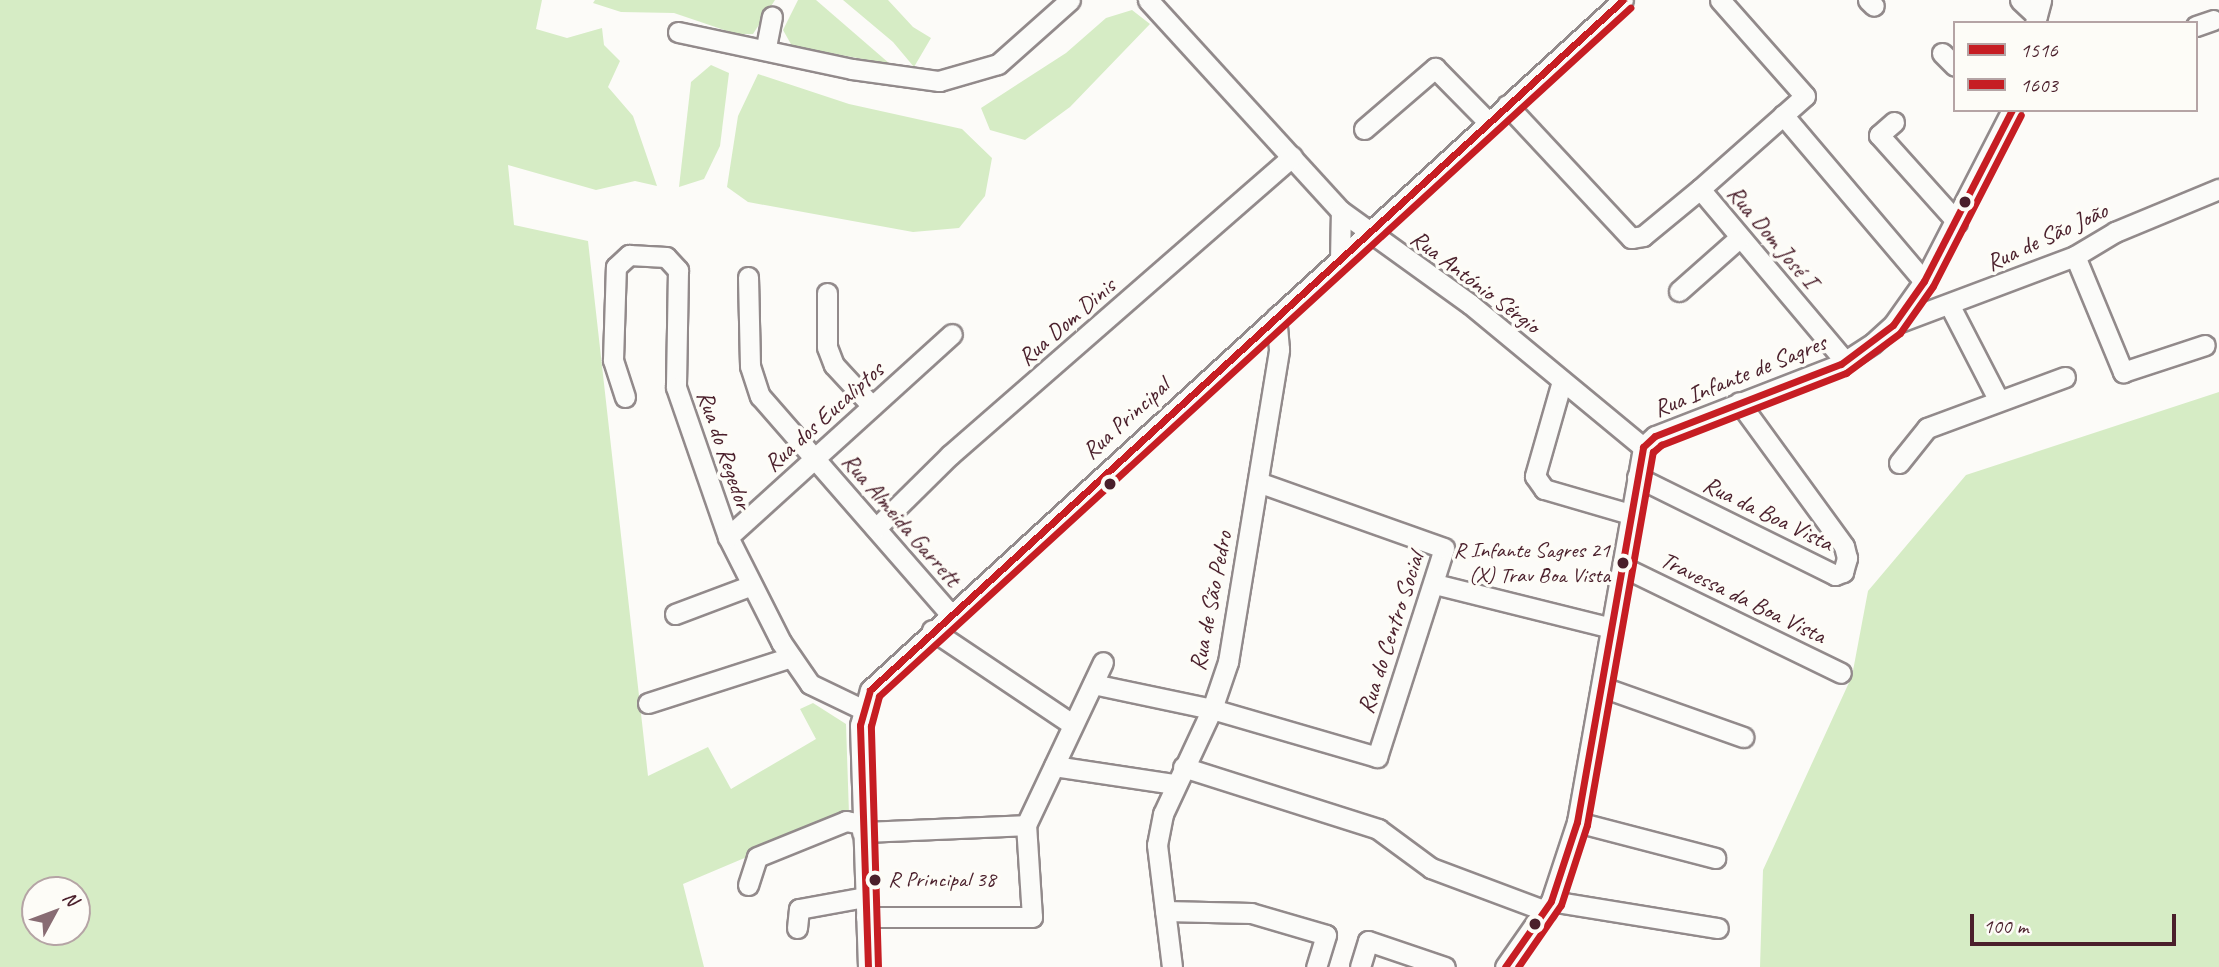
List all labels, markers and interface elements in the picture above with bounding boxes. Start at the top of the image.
legend [1953,21,2198,112]
text: 1516 [2020,37,2058,63]
text: 1603 [2020,72,2058,98]
street label: Rua Dom José I [1721,180,1823,294]
unlabelled marker [1958,195,1972,209]
street label: Rua de São João [1982,196,2112,278]
street label: Rua António Sérgio [1405,224,1545,340]
street label: Rua Dom Dinis [1012,272,1122,372]
street label: Rua Infante de Sagres [1649,328,1831,424]
street label: Rua dos Eucaliptos [759,356,889,478]
street label: Rua Principal [1076,372,1176,466]
street label: Rua do Regedor [690,387,758,513]
street label: Rua Almeida Garrett [835,447,967,593]
street label: Rua da Boa Vista [1699,470,1837,558]
unlabelled marker [1103,477,1117,491]
street label: Rua de São Pedro [1183,529,1239,673]
place label: R Infante Sagres 21 (X) Trav Boa Vista [1453,537,1610,588]
street label: Travessa da Boa Vista [1656,546,1830,650]
street label: Rua do Centro Social [1351,549,1431,717]
marker: R Infante Sagres 21 (X) Trav Boa Vista [1616,556,1630,570]
place label: R Principal 38 [888,867,996,893]
marker: R Principal 38 [868,873,882,887]
north arrow [21,876,91,946]
text: N [57,886,83,911]
scale bar [1974,900,2180,944]
text: 100 m [1983,913,2028,939]
unlabelled marker [1528,917,1542,931]

